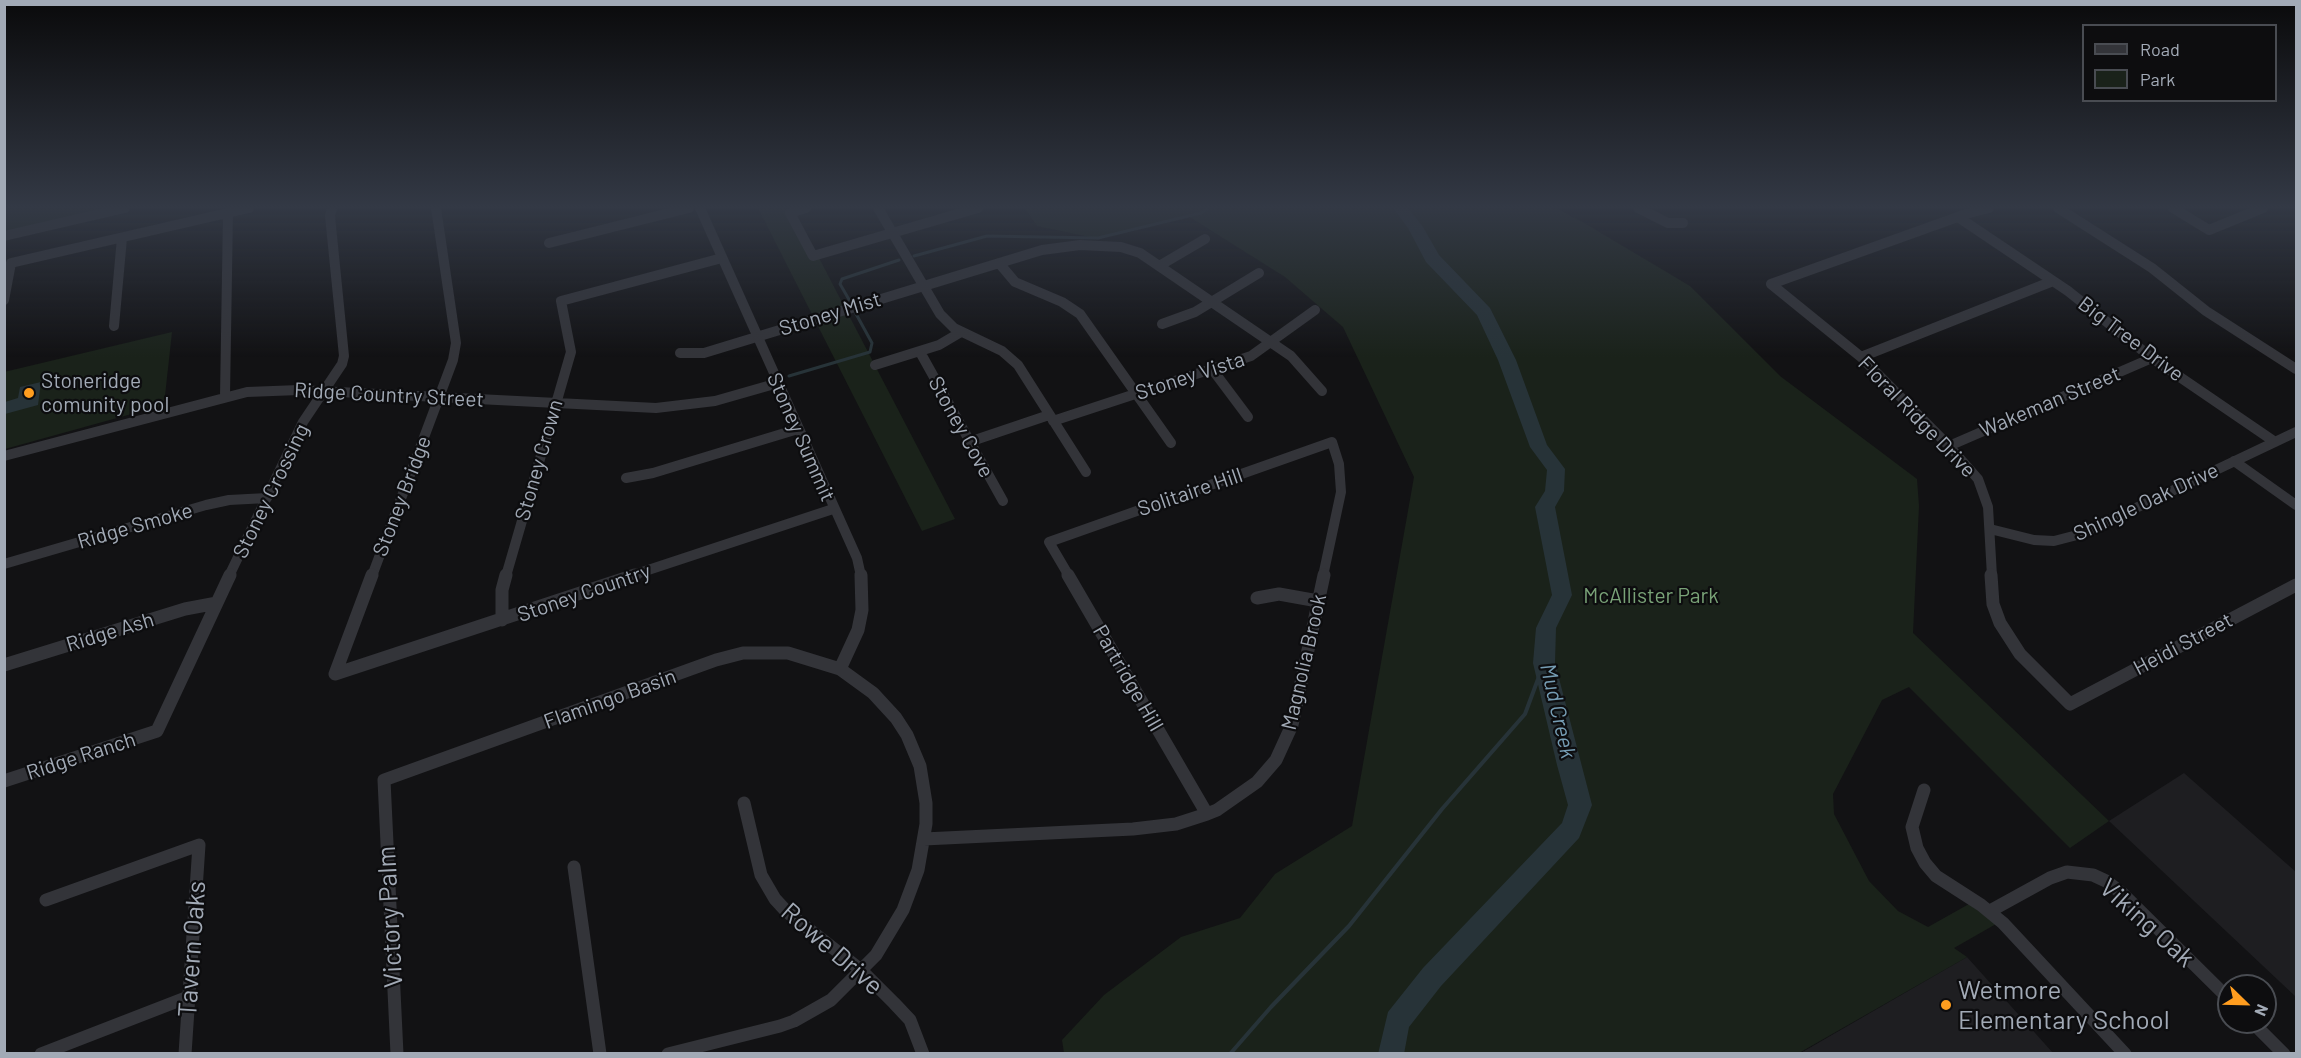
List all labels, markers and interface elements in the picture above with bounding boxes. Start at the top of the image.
legend [2082,24,2277,102]
text: Road [2140,38,2180,60]
text: Park [2140,68,2175,90]
street label: Stoney Mist [776,287,884,341]
street label: Big Tree Drive [2073,291,2189,387]
street label: Stoney Vista [1132,347,1248,405]
street label: Floral Ridge Drive [1853,351,1981,483]
street label: Wakeman Street [1976,361,2124,443]
place label: Stoneridge comunity pool [41,368,169,418]
street label: Stoney Summit [761,369,841,505]
street label: Stoney Cove [923,372,999,482]
street label: Ridge Country Street [293,377,485,413]
marker: Stoneridge comunity pool [22,386,36,400]
street label: Stoney Crown [510,397,568,523]
street label: Stoney Crossing [228,420,314,562]
street label: Stoney Bridge [367,432,437,560]
street label: Shingle Oak Drive [2070,457,2222,547]
street label: Solitaire Hill [1134,462,1246,522]
street label: Ridge Smoke [75,498,195,554]
street label: Stoney Country [514,558,654,628]
park label: McAllister Park [1583,583,1719,609]
street label: Magnolia Brook [1276,592,1332,732]
street label: Ridge Ash [63,607,157,657]
street label: Heidi Street [2129,607,2237,681]
street label: Partridge Hill [1087,620,1169,736]
water label: Mud Creek [1534,661,1582,761]
street label: Flamingo Basin [540,663,680,735]
street label: Ridge Ranch [23,727,139,785]
street label: Victory Palm [371,845,409,989]
street label: Viking Oak [2093,872,2201,974]
street label: Tavern Oaks [172,880,212,1018]
street label: Rowe Drive [775,896,889,1002]
place label: Wetmore Elementary School [1958,974,2170,1036]
north arrow [2217,974,2277,1034]
marker: Wetmore Elementary School [1939,998,1953,1012]
text: N [2251,1002,2273,1019]

